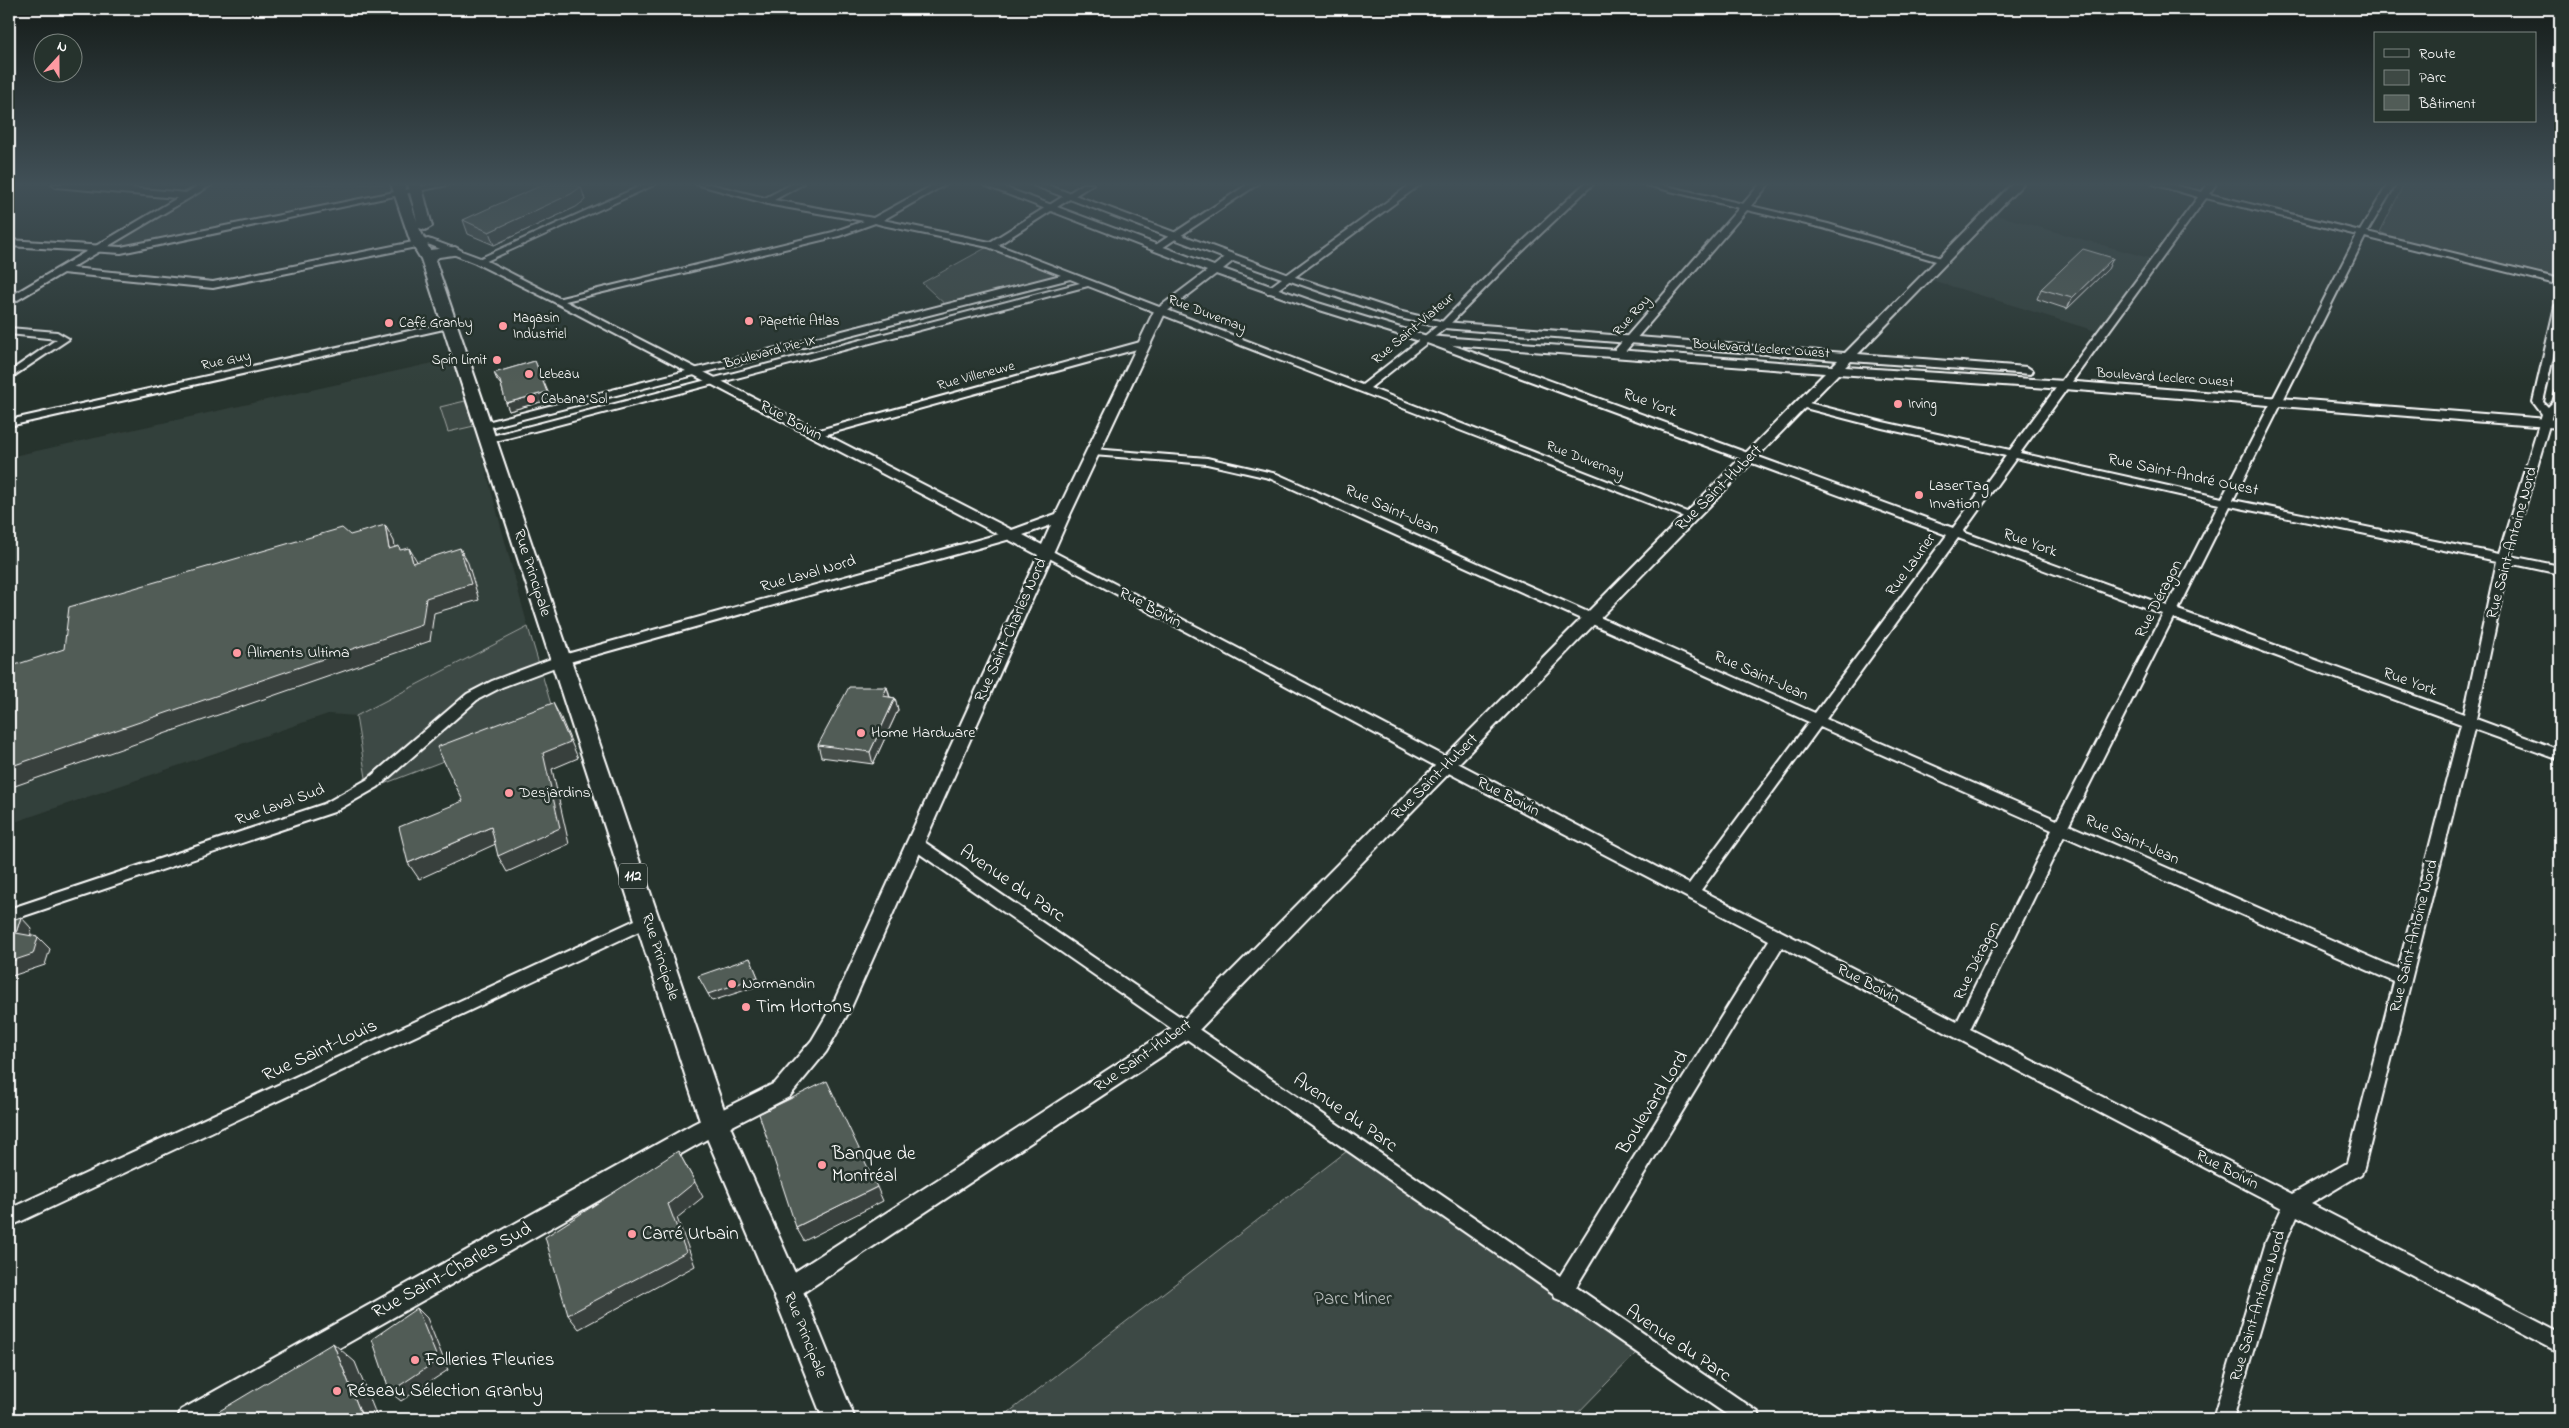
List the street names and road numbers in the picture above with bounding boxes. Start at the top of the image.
street label: Rue Saint-Viateur [1367,288,1459,370]
street label: Rue Duvernay [1164,289,1249,340]
street label: Rue Roy [1608,291,1657,342]
street label: Boulevard Pie-IX [721,330,818,375]
street label: Boulevard Leclerc Ouest [1691,334,1831,364]
street label: Rue Guy [199,345,253,377]
street label: Rue Villeneuve [935,355,1018,396]
street label: Boulevard Leclerc Ouest [2095,363,2235,393]
street label: Rue York [1619,382,1681,424]
street label: Rue Boivin [755,394,827,448]
street label: Rue Duvernay [1542,435,1627,486]
street label: Rue Saint-Hubert [1670,439,1768,537]
street label: Rue Saint-André Ouest [2106,447,2261,503]
street label: Rue Saint-Antoine Nord [2480,464,2544,622]
street label: Rue Saint-Jean [1341,478,1443,542]
street label: Rue York [1999,522,2061,564]
street label: Rue Principale [507,526,558,620]
street label: Rue Laurier [1880,528,1942,601]
street label: Rue Laval Nord [757,549,859,599]
street label: Rue Saint-Charles Nord [968,554,1054,706]
street label: Rue Déragon [2129,556,2189,642]
street label: Rue Boivin [1114,581,1186,635]
street label: Rue Saint-Jean [1710,644,1812,708]
street label: Rue York [2379,661,2441,703]
street label: Rue Saint-Hubert [1386,728,1484,826]
street label: Rue Boivin [1472,771,1544,823]
street label: Rue Laval Sud [232,778,328,832]
street label: Rue Saint-Jean [2081,808,2183,872]
street label: Avenue du Parc [954,839,1071,930]
street label: Rue Saint-Antoine Nord [2383,857,2445,1015]
road number: 112 [619,864,647,888]
street label: Rue Principale [635,910,686,1004]
street label: Rue Déragon [1948,917,2006,1004]
street label: Rue Boivin [1832,958,1904,1010]
street label: Rue Saint-Louis [258,1013,382,1089]
street label: Rue Saint-Hubert [1089,1013,1197,1099]
street label: Boulevard Lord [1610,1046,1696,1161]
street label: Avenue du Parc [1287,1067,1403,1159]
street label: Rue Boivin [2191,1144,2263,1196]
street label: Rue Saint-Charles Sud [367,1216,537,1326]
street label: Rue Saint-Antoine Nord [2224,1228,2292,1384]
street label: Rue Principale [777,1289,833,1382]
street label: Avenue du Parc [1620,1299,1737,1390]

